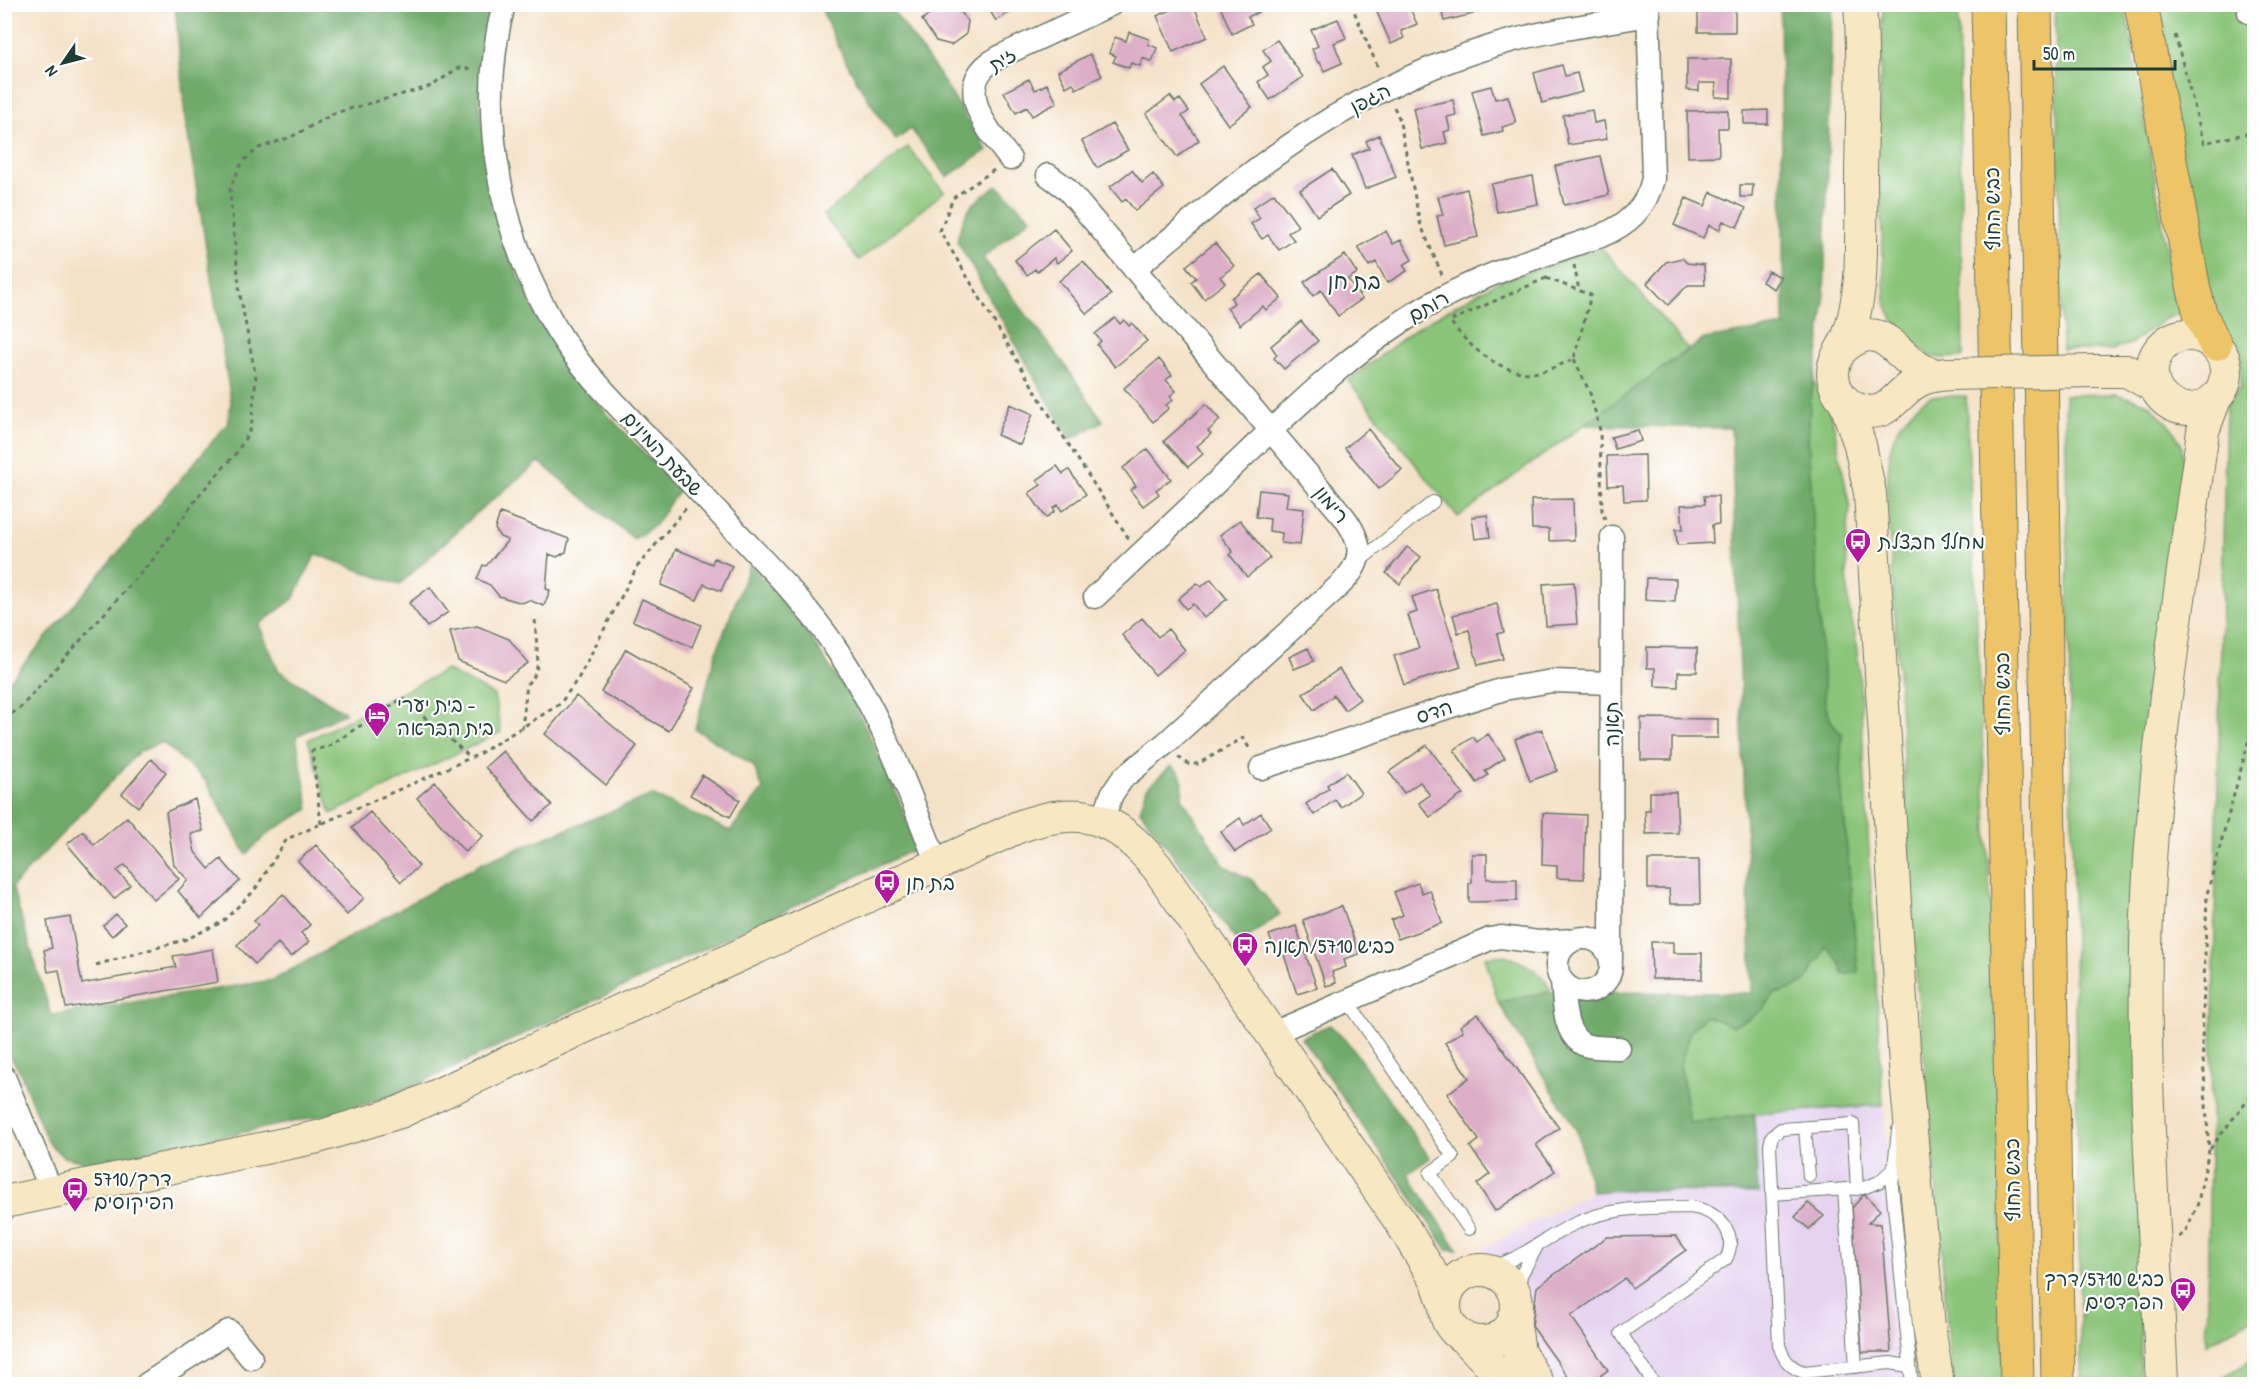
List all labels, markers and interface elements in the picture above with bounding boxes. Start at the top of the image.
north arrow [33,33,93,93]
scale bar [2034,33,2175,71]
street label: זית [982,40,1021,78]
text: 50 m [2043,41,2075,66]
text: N [39,61,62,81]
street label: הגפן [1345,76,1395,120]
street label: כביש החוף [1978,167,2006,251]
district label: בת חן [1327,266,1381,296]
street label: רותם [1402,283,1454,329]
street label: שבעת המינים [616,404,710,502]
street label: רימון [1308,479,1356,529]
bus stop icon: מחלף חבצלת [1843,526,1873,564]
place label: מחלף חבצלת [1877,528,1985,555]
street label: כביש החוף [1988,652,2016,736]
place label: בית יערי - בית הבראה [397,691,494,741]
street label: הדס [1412,692,1456,730]
hotel icon: בית יערי - בית הבראה [362,700,392,738]
street label: תאנה [1598,701,1625,747]
bus stop icon: בת חן [872,867,902,905]
place label: בת חן [906,869,955,896]
bus stop icon: כביש 5710/תאנה [1230,930,1260,968]
place label: כביש 5710/תאנה [1264,932,1395,959]
street label: כביש החוף [1998,1138,2026,1222]
place label: 5710/דרך הפיקוסים [94,1165,174,1215]
bus stop icon: 5710/דרך הפיקוסים [60,1175,90,1213]
place label: כביש 5710/דרך הפרדסים [2044,1265,2164,1315]
bus stop icon: כביש 5710/דרך הפרדסים [2168,1275,2198,1313]

